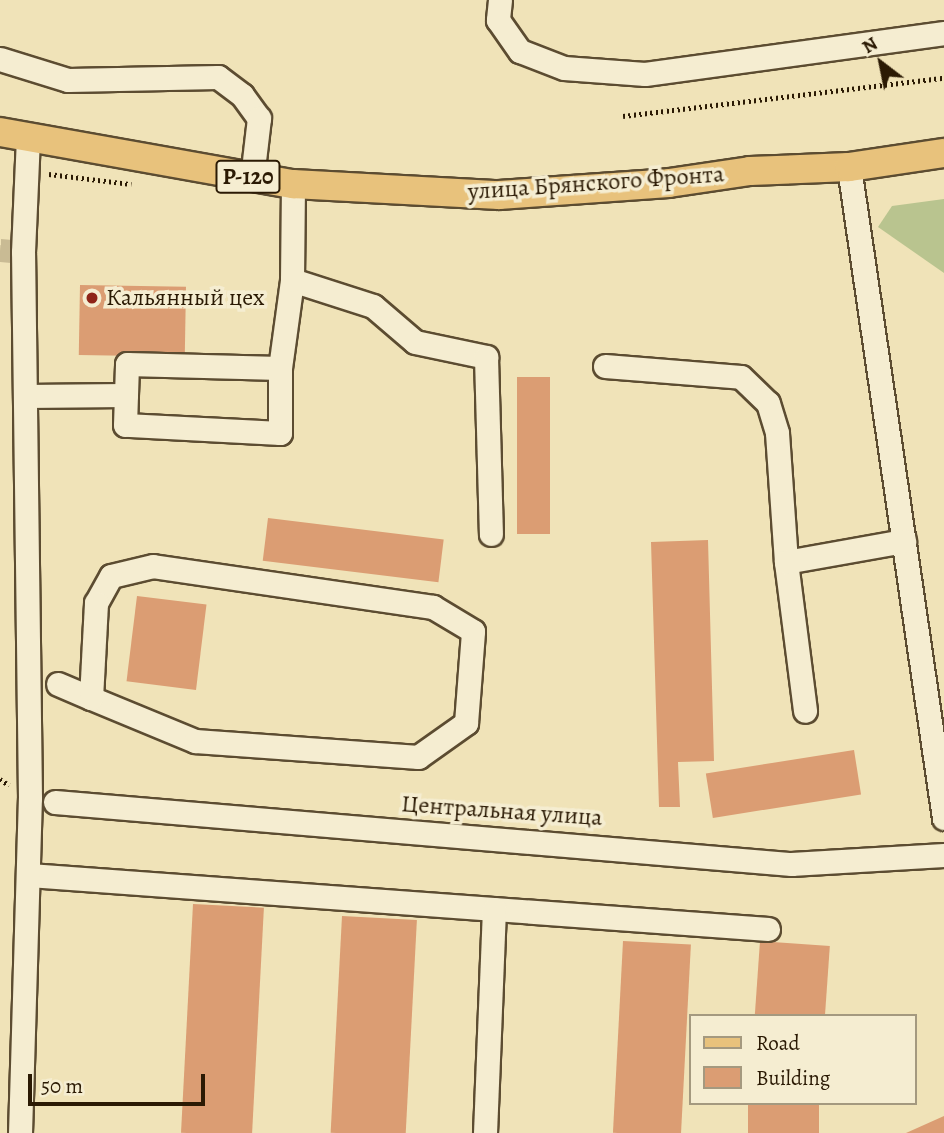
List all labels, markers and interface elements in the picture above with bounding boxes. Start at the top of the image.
north arrow [846,28,916,98]
text: N [857,30,883,60]
road number: Р-120 [215,158,281,196]
street label: улица Брянского Фронта [467,160,725,206]
place label: Кальянный цех [106,284,264,312]
marker: Кальянный цех [84,290,100,306]
street label: Центральная улица [401,790,603,832]
legend [688,1014,916,1105]
text: Road [756,1029,800,1057]
scale bar [32,1060,208,1104]
text: Building [756,1064,830,1092]
text: 50 m [41,1072,83,1100]

